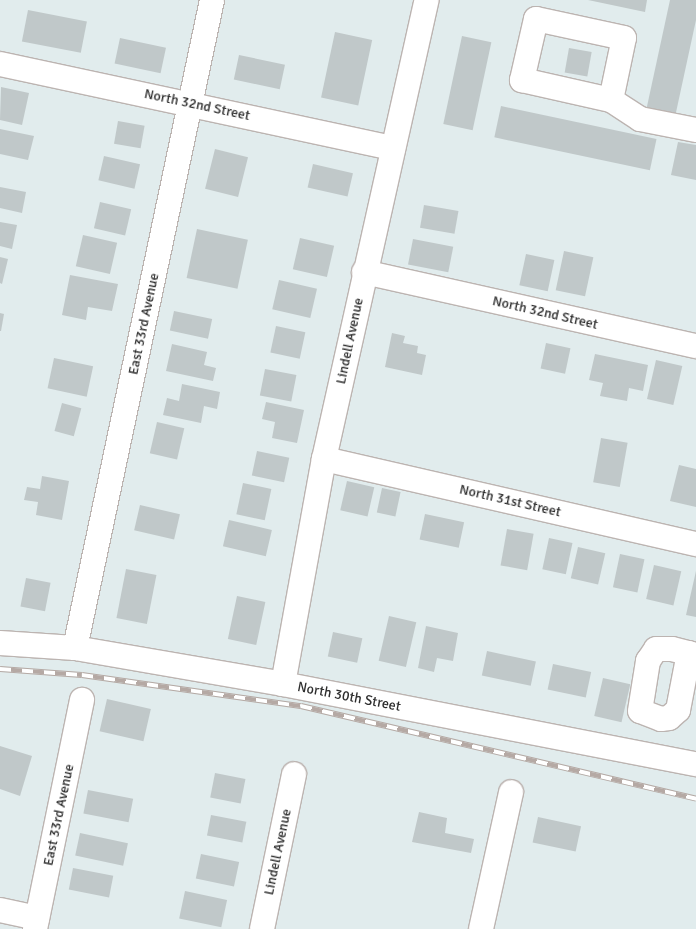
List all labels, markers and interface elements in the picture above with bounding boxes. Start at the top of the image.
street label: North 32nd Street [143,86,251,124]
street label: East 33rd Avenue [125,272,163,376]
street label: North 32nd Street [491,293,599,333]
street label: Lindell Avenue [333,296,367,386]
street label: North 31st Street [458,481,562,521]
street label: North 30th Street [296,679,402,715]
street label: East 33rd Avenue [40,763,78,867]
street label: Lindell Avenue [261,807,295,897]

